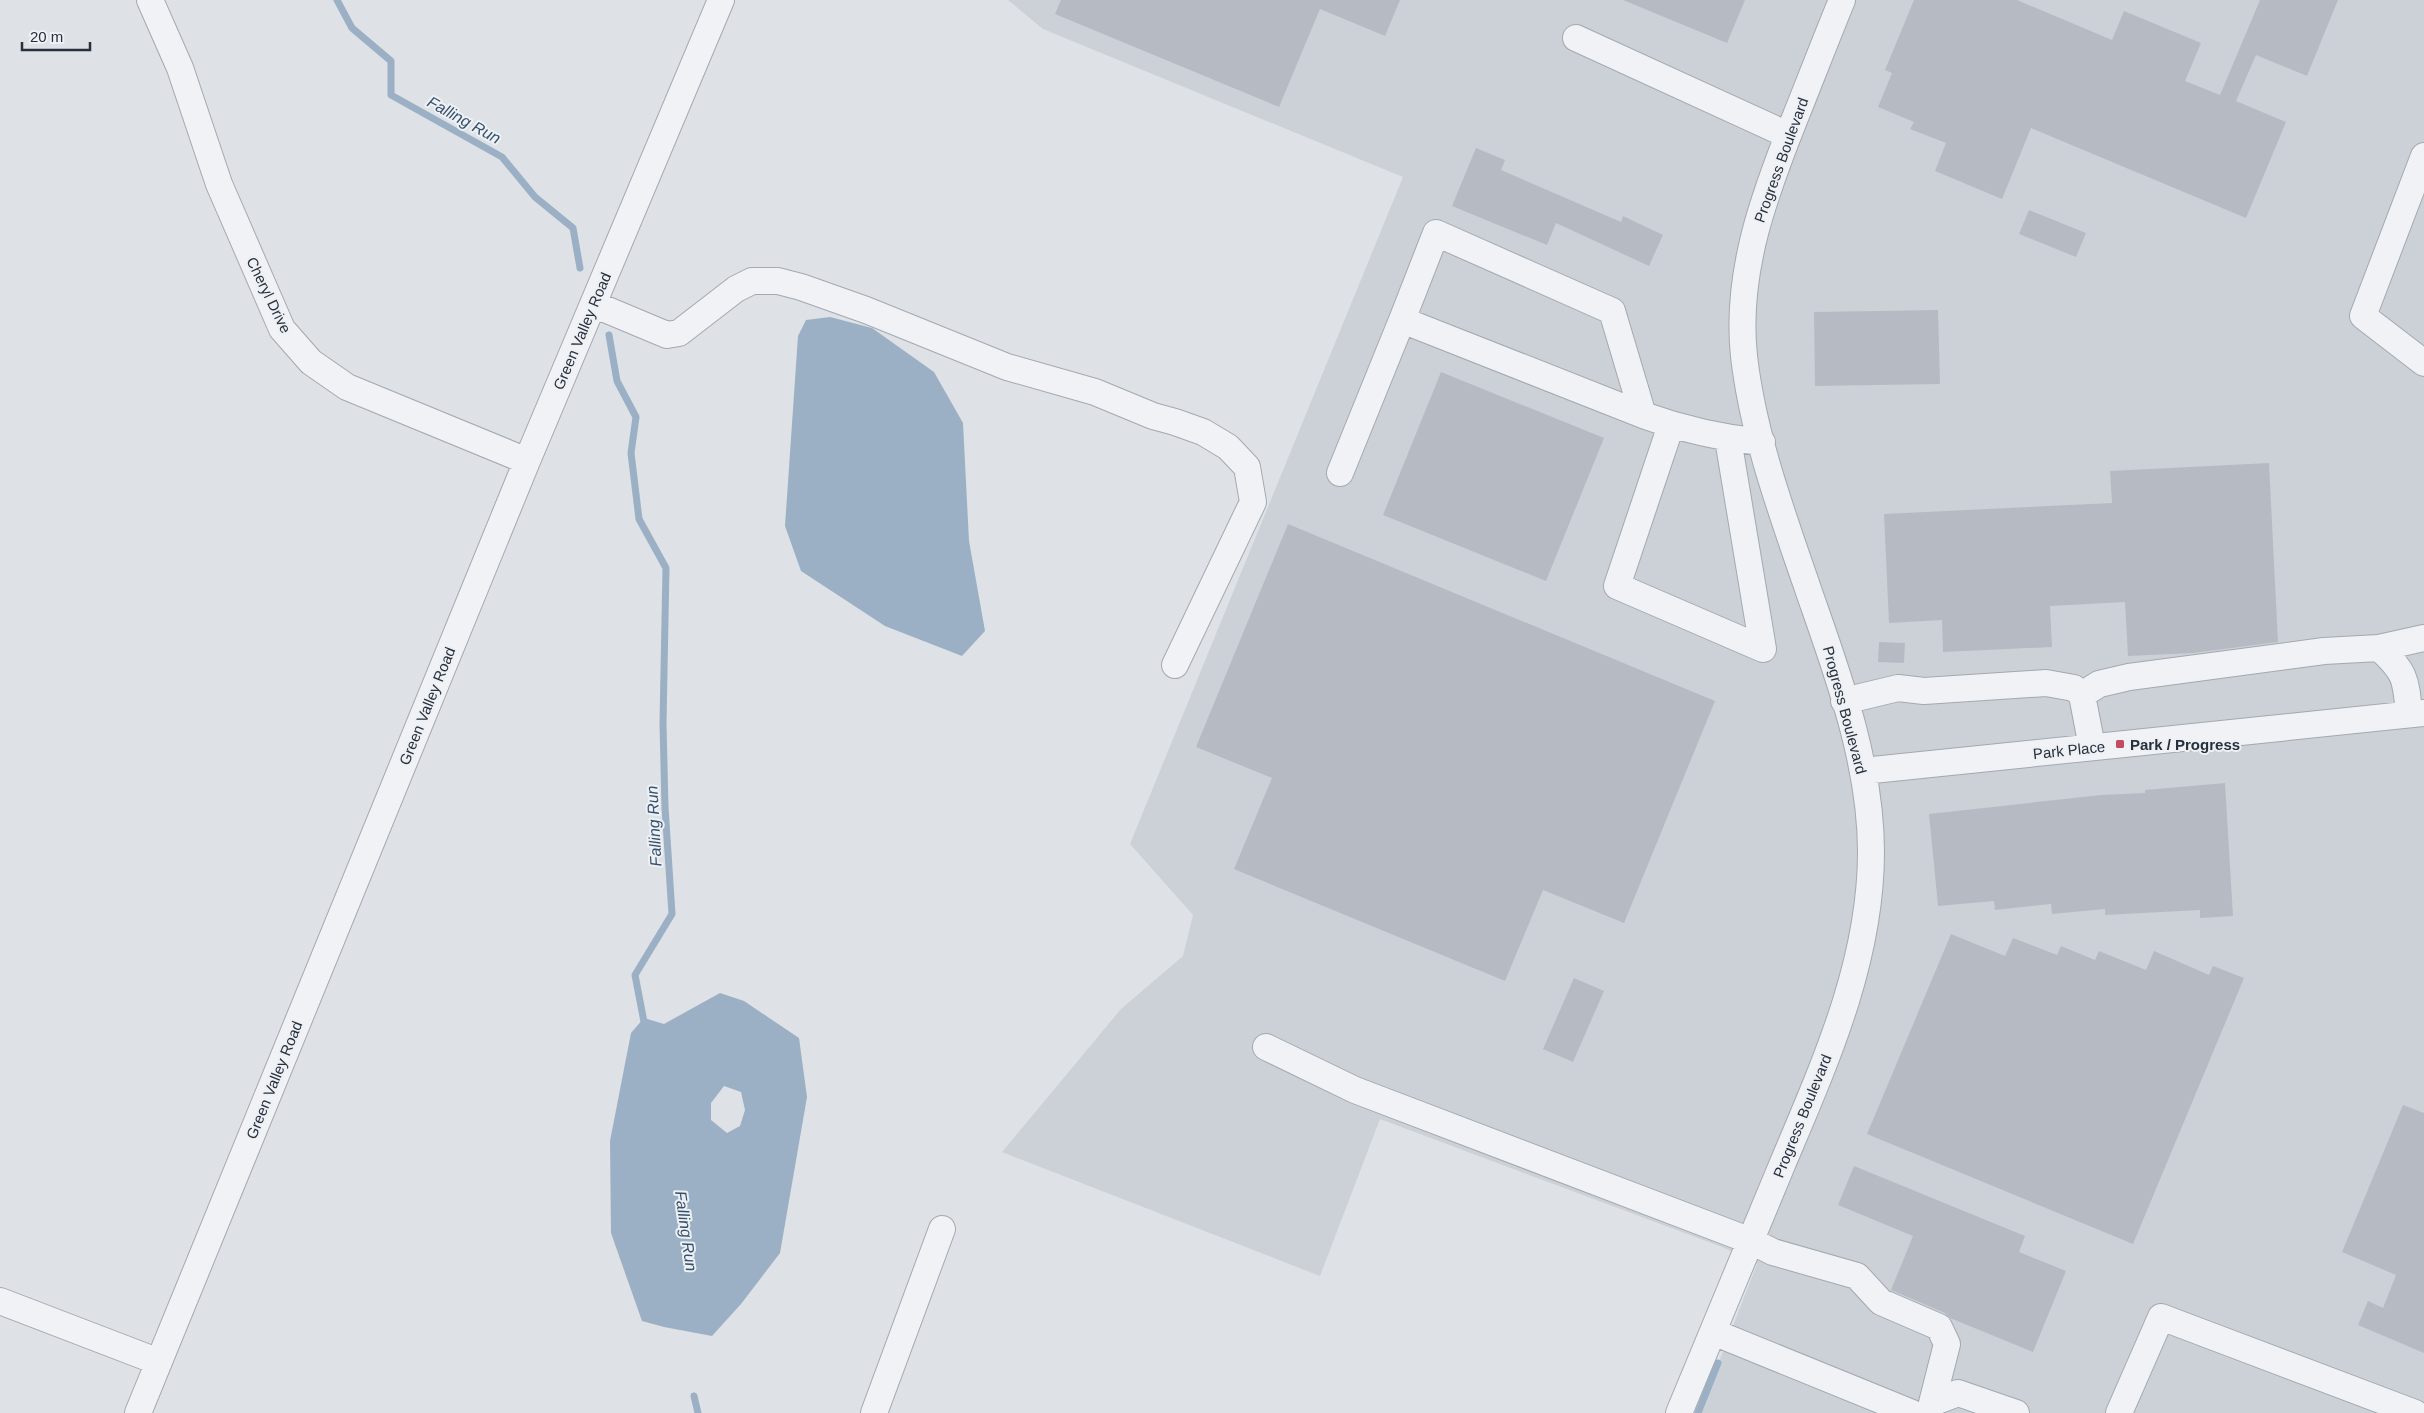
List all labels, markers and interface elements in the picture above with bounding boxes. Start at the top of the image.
scale bar [22,20,90,52]
text: 20 m [30,28,63,45]
water label: Falling Run [424,93,504,147]
street label: Progress Boulevard [1750,95,1812,225]
street label: Cheryl Drive [243,254,295,336]
street label: Green Valley Road [550,270,614,392]
street label: Progress Boulevard [1820,644,1870,776]
street label: Green Valley Road [396,645,458,767]
place label: Park / Progress [2130,736,2240,753]
street label: Park Place [2032,738,2106,762]
marker: Park / Progress [2114,738,2126,750]
water label: Falling Run [643,785,665,867]
street label: Green Valley Road [243,1019,305,1141]
street label: Progress Boulevard [1769,1052,1835,1180]
water label: Falling Run [672,1190,700,1272]

